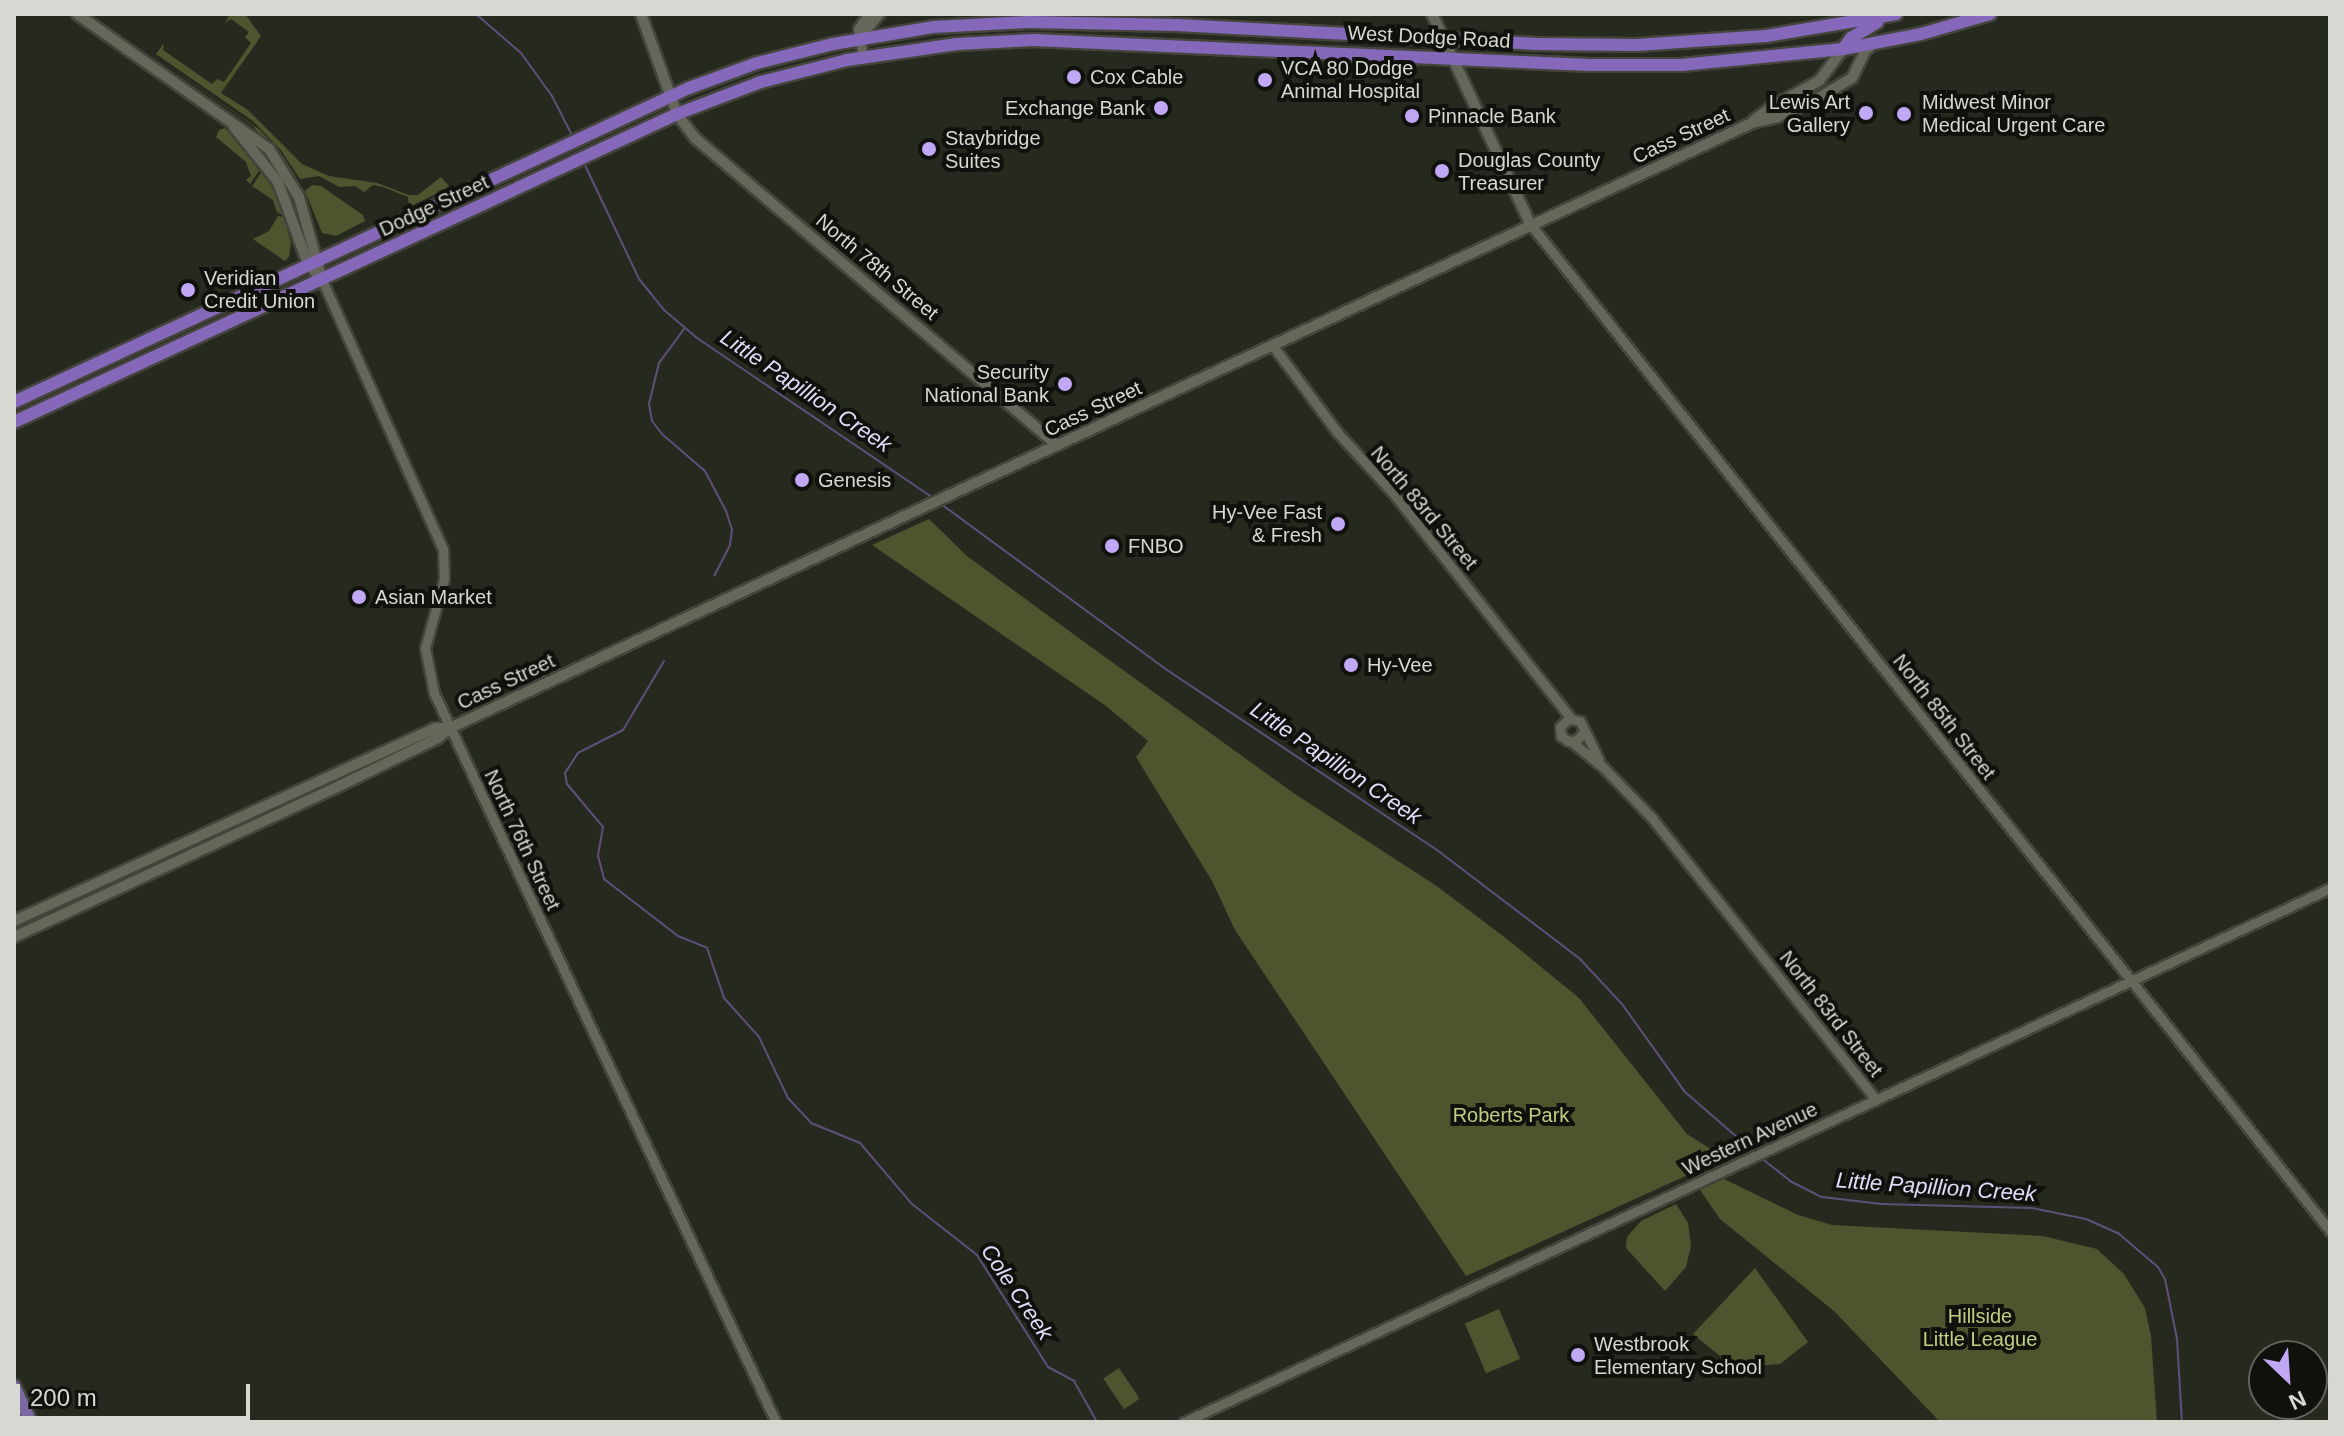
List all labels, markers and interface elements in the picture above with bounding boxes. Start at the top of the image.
street label: West Dodge Road [1347,21,1511,53]
place label: VCA 80 Dodge Animal Hospital [1281,56,1420,103]
place label: Cox Cable [1090,65,1183,89]
marker: Cox Cable [1065,68,1083,86]
marker: VCA 80 Dodge Animal Hospital [1256,71,1274,89]
place label: Lewis Art Gallery [1768,90,1850,137]
place label: Midwest Minor Medical Urgent Care [1922,90,2105,137]
place label: Exchange Bank [1005,96,1145,120]
marker: Exchange Bank [1152,99,1170,117]
street label: Cass Street [1629,103,1733,169]
marker: Midwest Minor Medical Urgent Care [1893,103,1915,125]
place label: Pinnacle Bank [1428,104,1556,128]
marker: Lewis Art Gallery [1857,104,1875,122]
marker: Pinnacle Bank [1403,107,1421,125]
place label: Staybridge Suites [945,126,1041,173]
marker: Staybridge Suites [920,140,938,158]
place label: Douglas County Treasurer [1458,148,1600,195]
marker: Douglas County Treasurer [1433,162,1451,180]
street label: Dodge Street [376,170,492,242]
street label: North 78th Street [811,209,943,325]
place label: Veridian Credit Union [204,266,315,313]
marker: Veridian Credit Union [179,281,197,299]
water label: Little Papillion Creek [715,324,897,458]
place label: Security National Bank [924,360,1049,407]
marker: Security National Bank [1056,375,1074,393]
street label: Cass Street [1041,376,1145,442]
street label: North 83rd Street [1366,442,1482,574]
place label: Genesis [818,468,891,492]
marker: Genesis [793,471,811,489]
place label: Hy-Vee Fast & Fresh [1212,500,1322,547]
marker: Hy-Vee Fast & Fresh [1329,515,1347,533]
place label: FNBO [1128,534,1184,558]
marker: FNBO [1103,537,1121,555]
place label: Asian Market [375,585,492,609]
marker: Asian Market [350,588,368,606]
street label: Cass Street [454,649,558,715]
street label: North 85th Street [1888,650,2000,784]
place label: Hy-Vee [1367,653,1433,677]
marker: Hy-Vee [1342,656,1360,674]
water label: Little Papillion Creek [1245,696,1427,830]
street label: North 76th Street [479,766,565,914]
street label: North 83rd Street [1774,946,1888,1082]
street label: Western Avenue [1678,1097,1822,1181]
park label: Roberts Park [1453,1103,1569,1127]
water label: Little Papillion Creek [1835,1167,2037,1207]
water label: Cole Creek [975,1239,1059,1345]
park label: Hillside Little League [1923,1304,2037,1351]
place label: Westbrook Elementary School [1594,1332,1762,1379]
north arrow [2248,1340,2328,1420]
marker: Westbrook Elementary School [1569,1346,1587,1364]
scale bar [20,1368,254,1418]
text: 200 m [30,1384,97,1411]
text: N [2285,1386,2310,1415]

